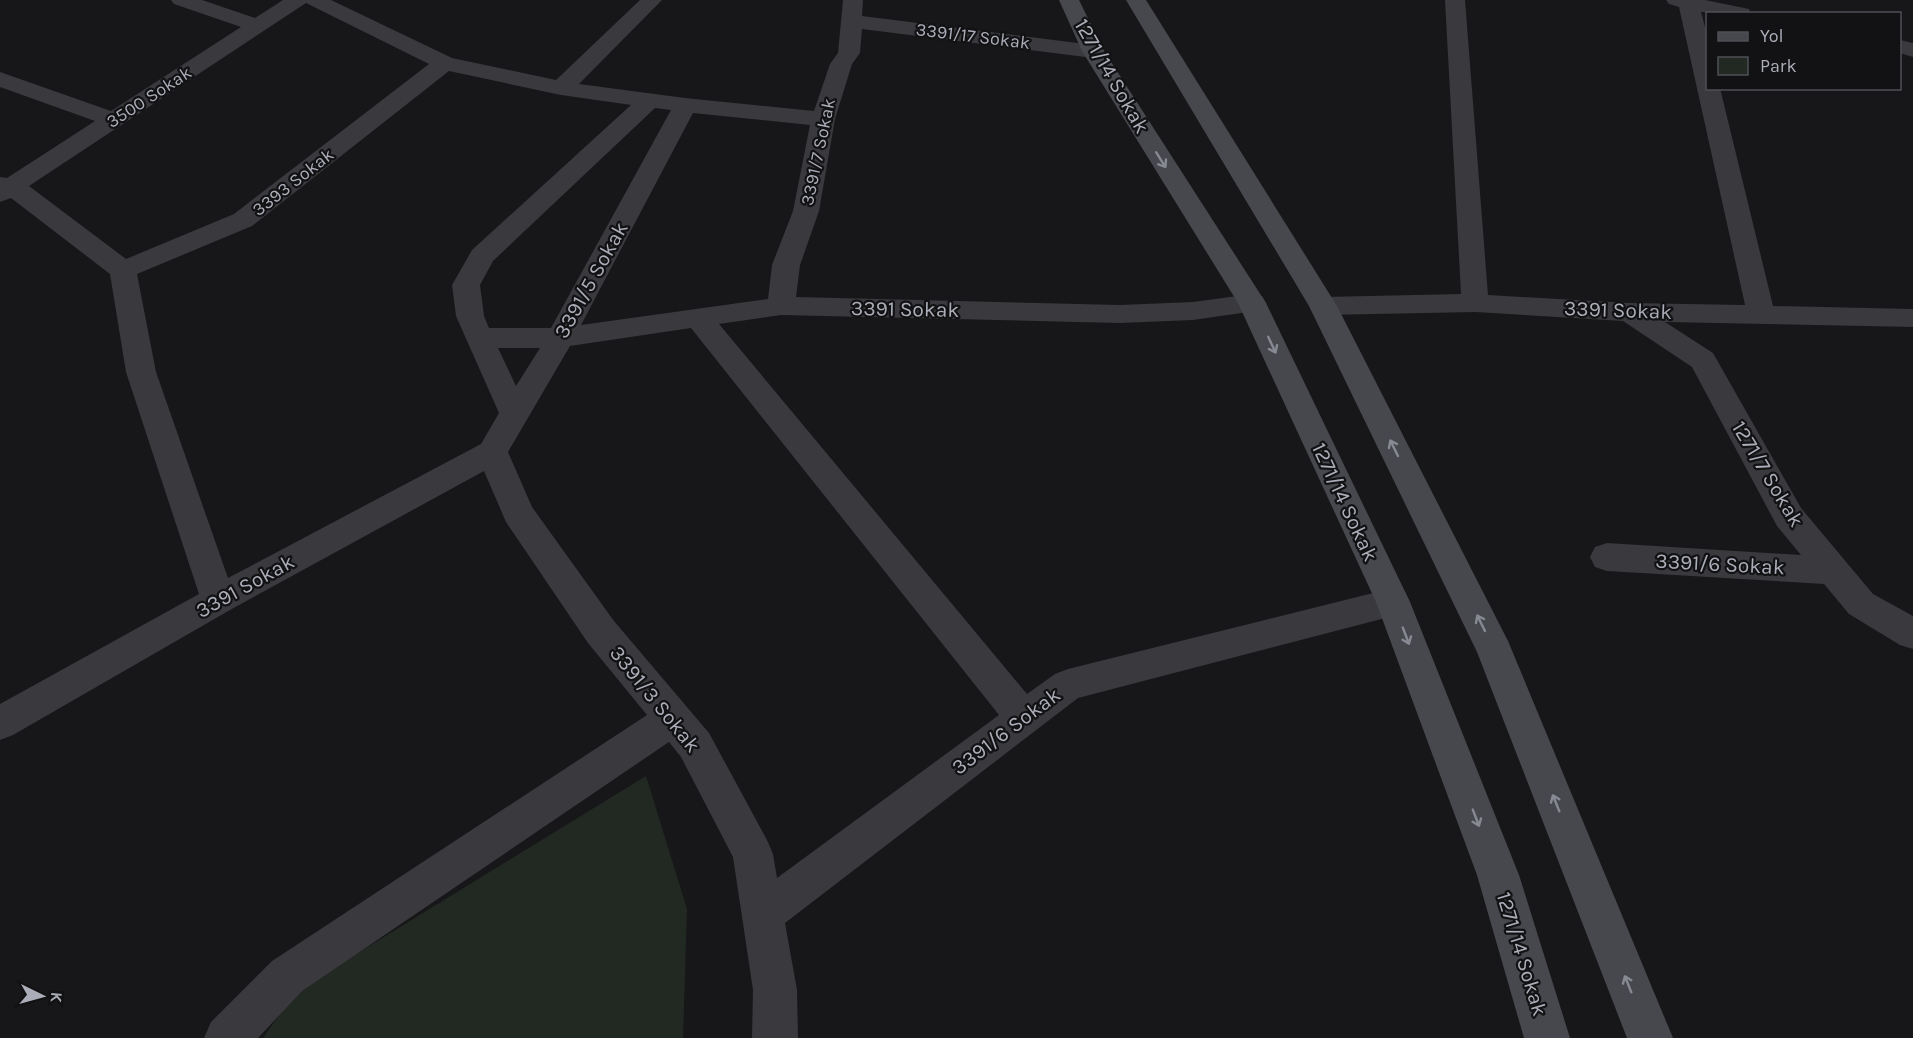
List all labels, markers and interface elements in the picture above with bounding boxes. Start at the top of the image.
legend [1706,12,1901,90]
street label: 1271/14 Sokak [1070,15,1154,138]
street label: 3391/17 Sokak [915,18,1031,54]
text: Yol [1760,25,1784,47]
text: Park [1760,55,1797,77]
street label: 3500 Sokak [102,61,196,133]
street label: 3391/7 Sokak [796,96,840,208]
street label: 3393 Sokak [248,143,338,221]
one-way arrow [1155,151,1168,168]
street label: 3391/5 Sokak [549,218,633,342]
street label: 3391 Sokak [851,296,960,322]
street label: 3391 Sokak [1563,296,1673,324]
one-way arrow [1266,335,1278,353]
street label: 1271/7 Sokak [1727,417,1809,531]
street label: 1271/14 Sokak [1307,439,1383,565]
one-way arrow [1387,440,1399,458]
street label: 3391 Sokak [192,549,298,623]
street label: 3391/6 Sokak [1655,549,1785,579]
one-way arrow [1474,614,1486,632]
one-way arrow [1401,627,1412,645]
street label: 3391/3 Sokak [605,641,705,757]
street label: 3391/6 Sokak [947,682,1065,780]
one-way arrow [1550,794,1561,813]
one-way arrow [1471,809,1482,827]
street label: 1271/14 Sokak [1492,889,1552,1019]
north arrow [12,966,72,1026]
one-way arrow [1622,975,1633,993]
text: K [46,991,66,1004]

